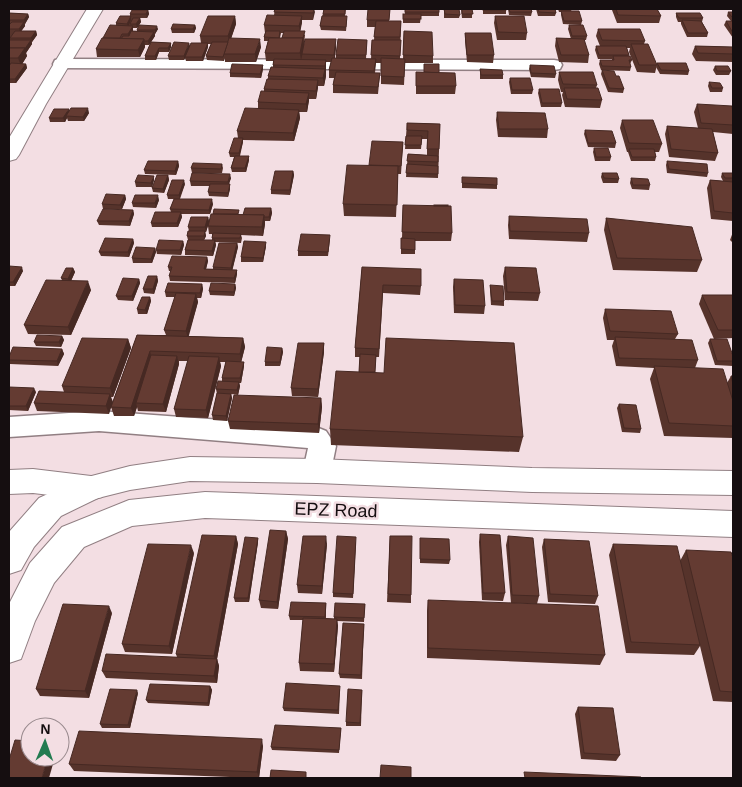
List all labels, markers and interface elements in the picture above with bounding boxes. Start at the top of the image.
street label: EPZ Road [294,499,378,521]
north arrow [20,717,70,767]
text: N [40,721,51,737]

